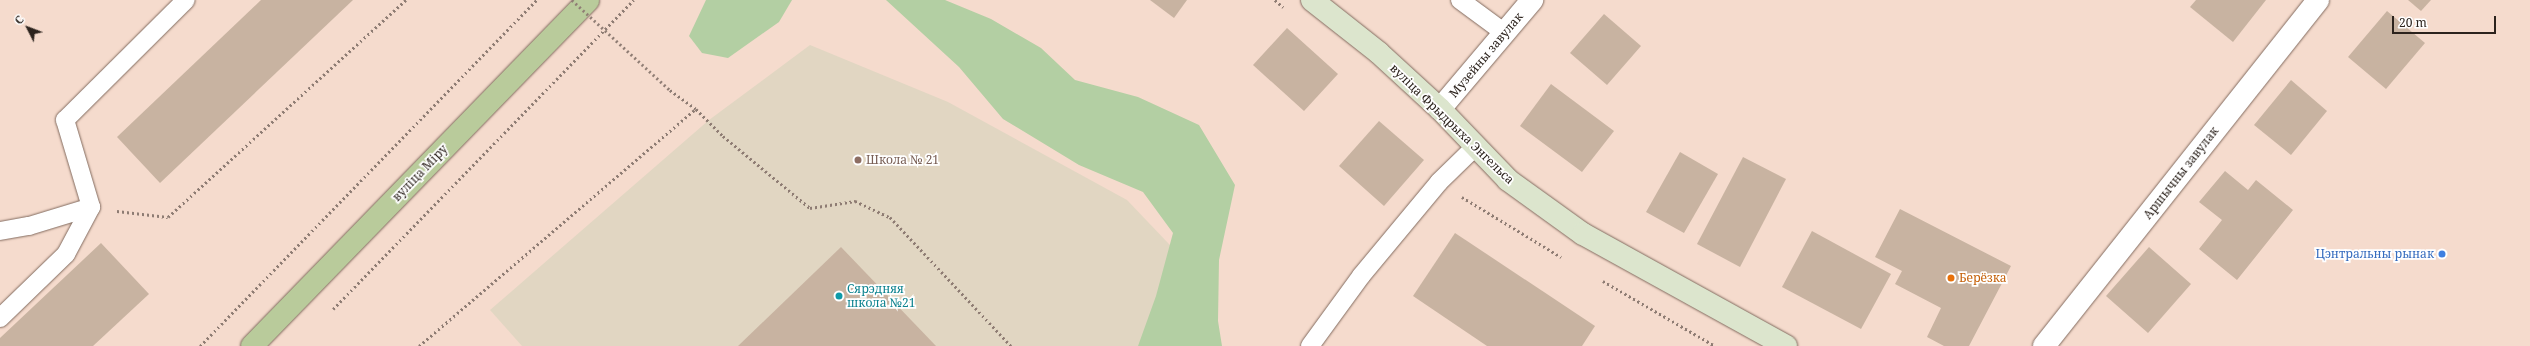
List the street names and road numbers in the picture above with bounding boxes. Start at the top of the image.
street label: Музейны завулак [1446,9,1526,101]
street label: вуліца Фрыдрыха Энгельса [1387,61,1517,187]
street label: Аршычны завулак [2140,124,2222,222]
street label: вуліца Міру [390,142,450,204]

